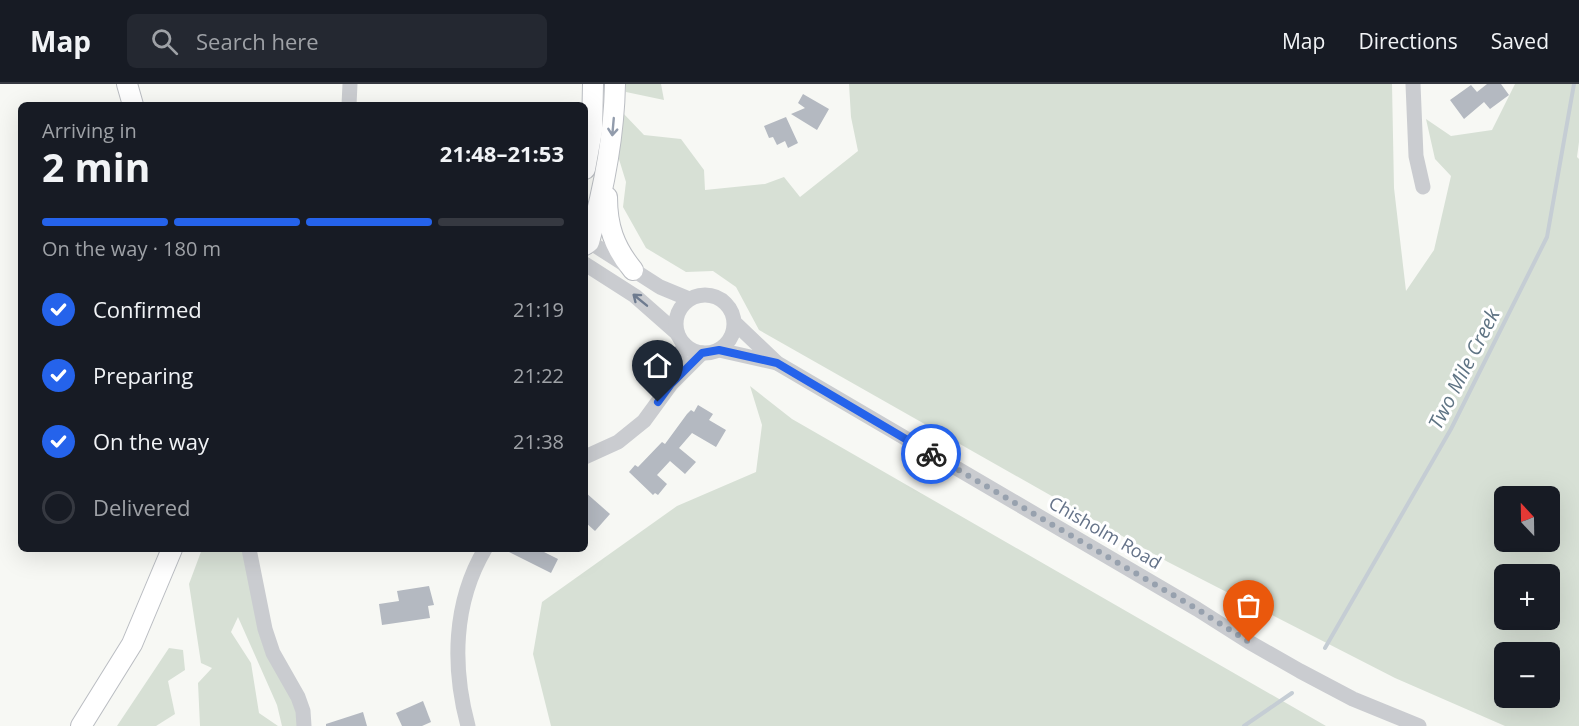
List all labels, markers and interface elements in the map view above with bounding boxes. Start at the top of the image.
search box [127,14,547,68]
text: Map [30,22,91,60]
icon: search [148,25,181,58]
text: Search here [196,26,319,56]
text: Map [1282,27,1325,55]
text: Directions [1358,27,1458,55]
text: Saved [1491,27,1549,55]
text: Arriving in [42,117,137,144]
one-way arrow [607,117,618,137]
text: 21:48–21:53 [440,138,564,168]
text: 2 min [42,140,150,193]
text: On the way · 180 m [42,235,221,262]
icon: check [42,293,75,326]
text: Confirmed [93,294,202,324]
one-way arrow [632,294,648,307]
text: 21:19 [513,296,564,323]
water label: Two Mile Creek [1422,303,1506,434]
pin [632,340,683,402]
icon: home [641,349,674,382]
icon: check [42,359,75,392]
text: Preparing [93,360,193,390]
text: 21:22 [513,362,564,389]
courier [901,424,961,484]
icon: check [42,425,75,458]
text: On the way [93,426,209,456]
text: 21:38 [513,428,564,455]
icon: bike [915,438,948,471]
north arrow [1494,486,1560,552]
map controls [1494,486,1560,708]
street label: Chisholm Road [1045,490,1166,574]
text: Delivered [93,492,191,522]
button: + [1494,564,1560,630]
pin [1223,580,1274,642]
icon: bag [1232,589,1265,622]
button: − [1494,642,1560,708]

